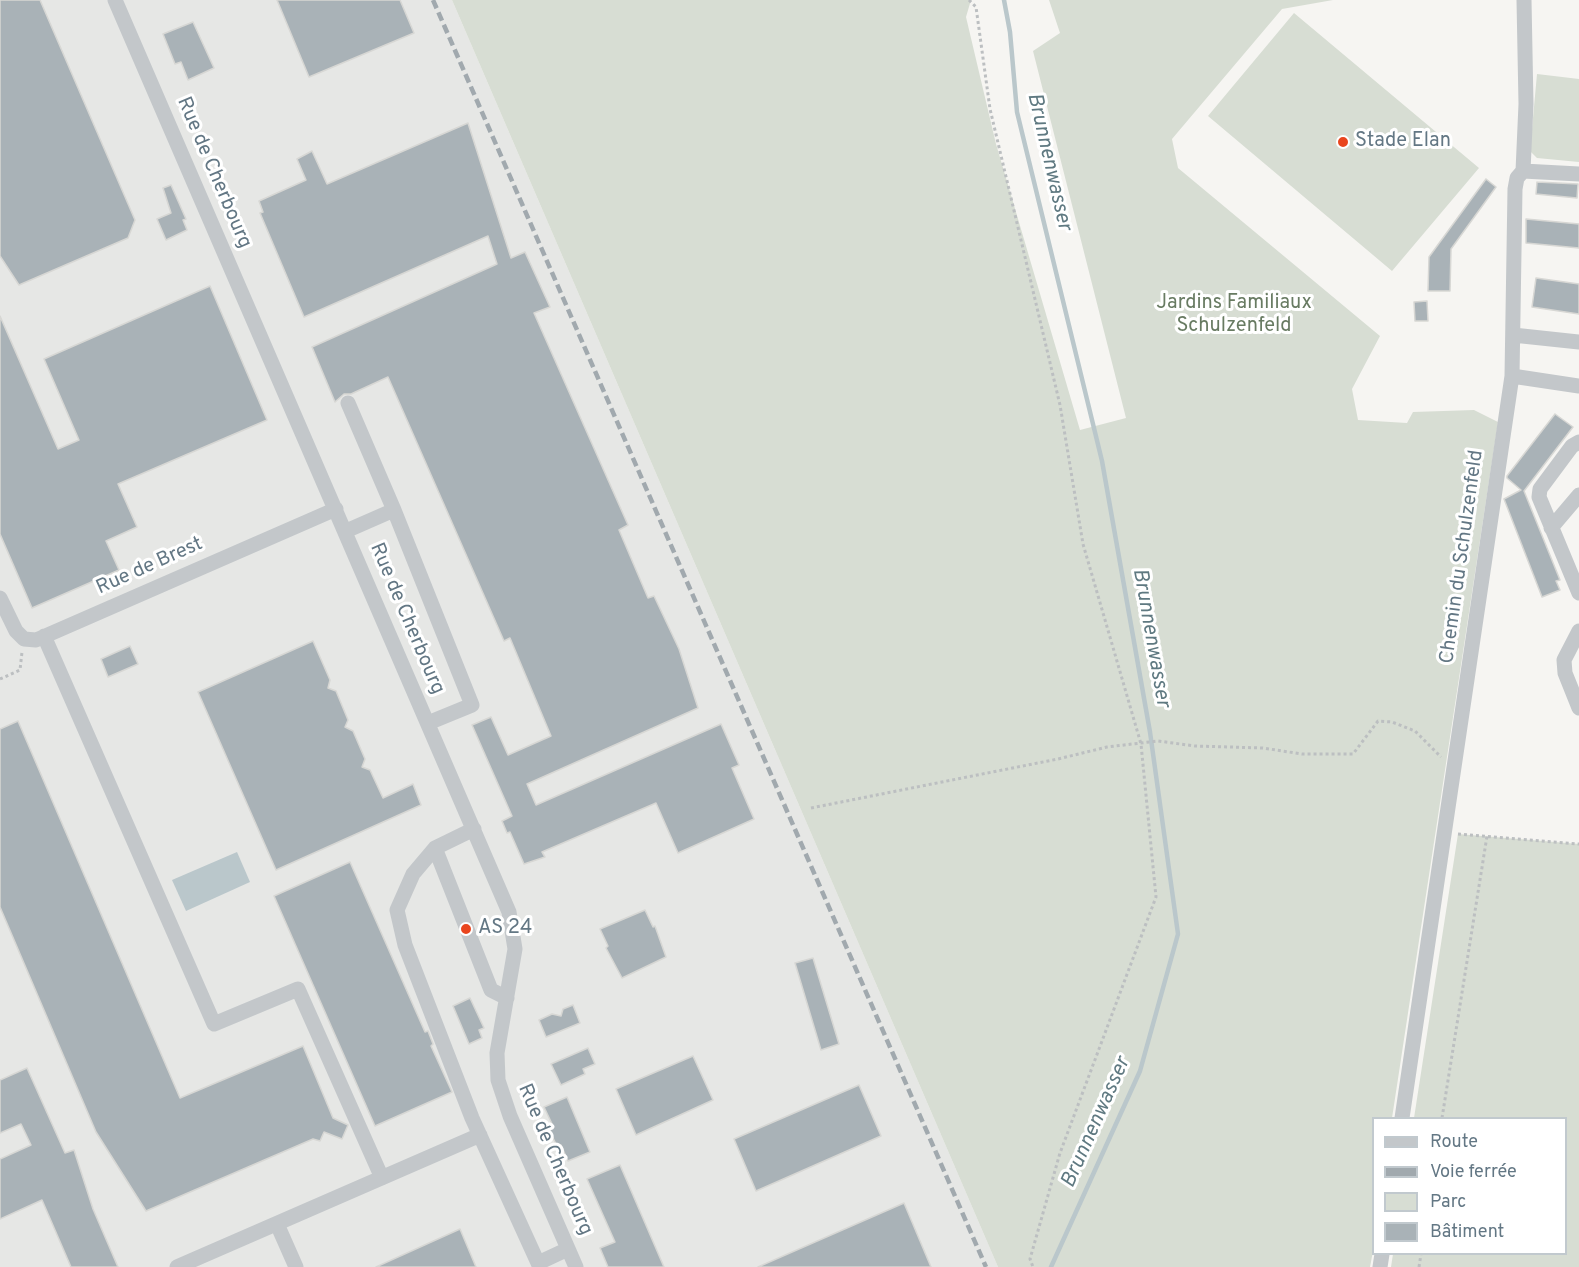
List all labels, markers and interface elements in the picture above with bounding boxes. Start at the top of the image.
water label: Brunnenwasser [1020,91,1076,233]
street label: Rue de Cherbourg [170,94,256,252]
place label: Stade Elan [1355,130,1451,154]
marker: Stade Elan [1336,135,1350,149]
park label: Jardins Familiaux Schulzenfeld [1156,292,1312,339]
street label: Chemin du Schulzenfeld [1436,449,1490,665]
street label: Rue de Brest [93,533,207,601]
street label: Rue de Cherbourg [363,540,449,698]
water label: Brunnenwasser [1125,567,1175,709]
place label: AS 24 [478,917,532,941]
marker: AS 24 [459,922,473,936]
water label: Brunnenwasser [1057,1054,1137,1192]
street label: Rue de Cherbourg [511,1081,597,1239]
legend [1372,1117,1567,1255]
text: Route [1430,1131,1478,1154]
text: Voie ferrée [1430,1161,1517,1184]
text: Parc [1430,1191,1466,1214]
text: Bâtiment [1430,1221,1504,1244]

